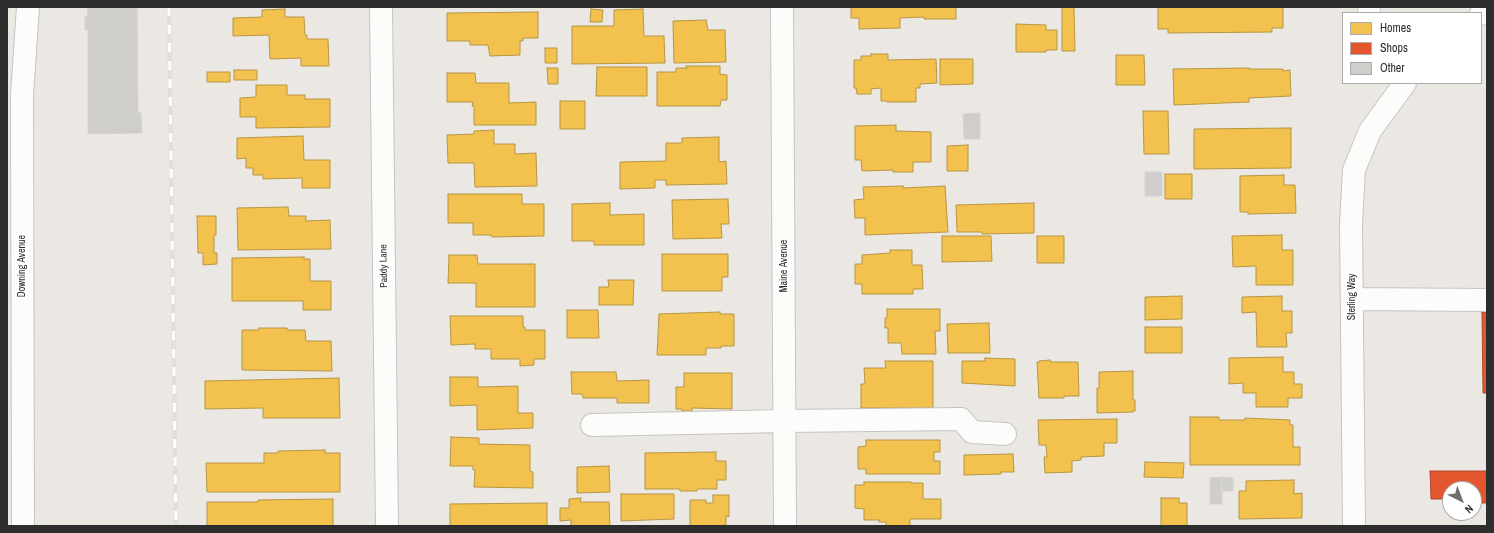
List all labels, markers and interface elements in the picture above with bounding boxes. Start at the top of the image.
legend [1342,12,1482,84]
text: Homes [1380,20,1411,36]
text: Shops [1380,40,1408,56]
text: Other [1380,60,1405,76]
street label: Downing Avenue [16,235,28,297]
street label: Maine Avenue [778,240,790,292]
street label: Paddy Lane [378,244,390,288]
street label: Sterling Way [1346,274,1358,320]
north arrow [1442,481,1482,521]
text: N [1462,502,1476,517]

